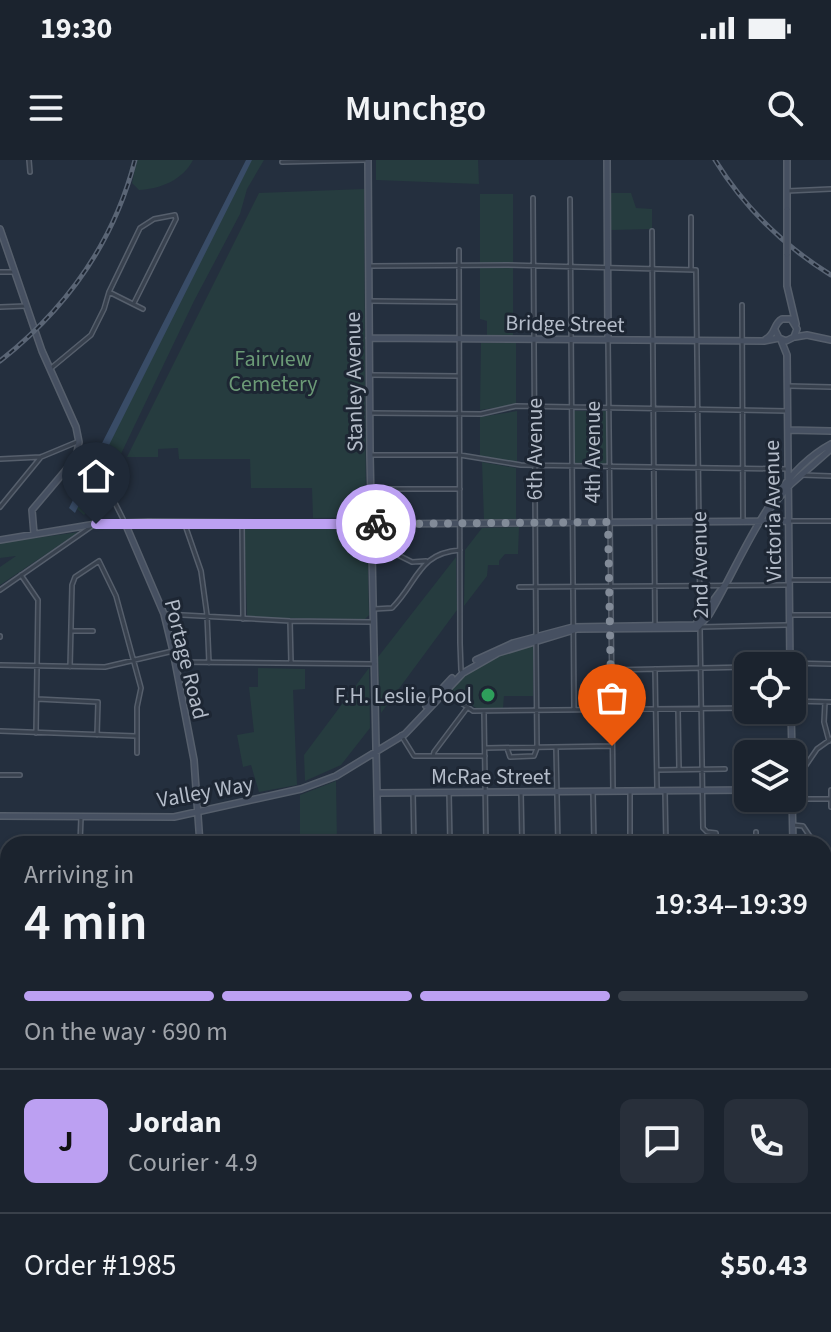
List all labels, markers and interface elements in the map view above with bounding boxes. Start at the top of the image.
text: 19:30 [40,7,112,50]
text: Munchgo [345,83,486,134]
icon: menu [24,86,68,130]
icon: search [763,86,807,130]
street label: Bridge Street [505,307,626,341]
street label: Stanley Avenue [337,311,371,452]
park label: Fairview Cemetery [229,343,318,400]
street label: 6th Avenue [519,398,551,500]
street label: 4th Avenue [577,401,609,503]
street label: Victoria Avenue [756,440,790,582]
pin [62,442,130,524]
icon: home [74,454,118,498]
courier [336,484,416,564]
icon: bike [354,502,398,546]
street label: 2nd Avenue [683,511,717,619]
street label: Portage Road [156,596,216,723]
map controls [734,652,806,812]
button: locate [734,652,806,724]
pin [578,664,646,746]
icon: bag [590,676,634,720]
place label: F.H. Leslie Pool [335,680,472,712]
marker: F.H. Leslie Pool [479,686,497,704]
button: layers [734,740,806,812]
street label: McRae Street [431,761,552,793]
street label: Valley Way [155,768,256,816]
text: Arriving in [24,856,134,893]
text: 19:34–19:39 [654,883,808,926]
text: 4 min [24,886,148,960]
text: On the way · 690 m [24,1013,228,1050]
button: chat [620,1099,704,1183]
button: phone [724,1099,808,1183]
text: Jordan [128,1101,222,1144]
text: J [58,1120,74,1163]
text: Courier · 4.9 [128,1144,258,1181]
text: Order #1985 [24,1244,177,1287]
text: $50.43 [720,1244,808,1287]

